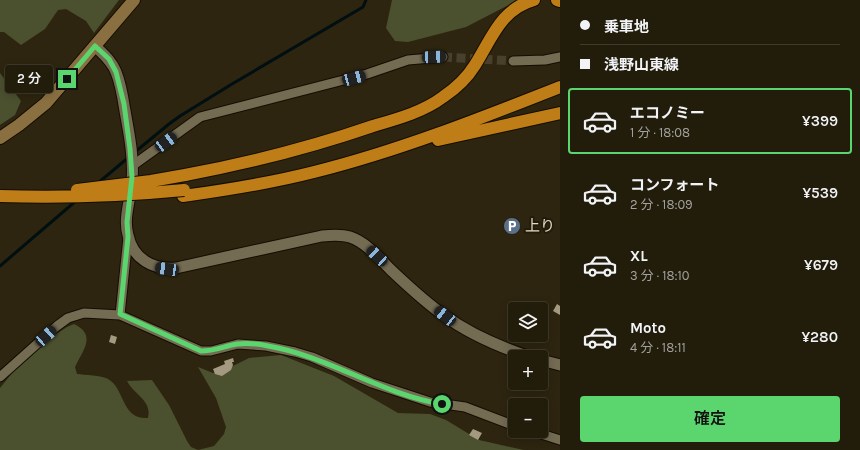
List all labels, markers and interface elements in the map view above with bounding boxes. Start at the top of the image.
text: 乗車地 [604,18,649,36]
car [422,51,446,63]
text: 浅野山東線 [604,56,679,74]
callout: 2 分 [5,65,53,93]
car [341,69,367,87]
route end [58,70,76,88]
text: 2 分 [17,71,41,86]
icon: car [582,103,618,139]
text: エコノミー [630,104,705,122]
text: ¥399 [802,112,838,130]
text: 1 分 · 18:08 [630,125,690,140]
car [153,130,179,154]
icon: car [582,175,618,211]
text: コンフォート [630,176,720,194]
text: ¥539 [802,184,838,202]
text: 2 分 · 18:09 [630,197,693,212]
parking icon: 上り [502,216,522,236]
place label: 上り [525,217,555,235]
car [364,243,390,269]
icon: car [582,247,618,283]
text: XL [630,247,648,265]
text: ¥679 [804,256,838,274]
car [154,261,180,277]
text: 3 分 · 18:10 [630,268,690,283]
map controls [508,302,548,438]
button: layers [508,302,548,342]
car [432,304,458,328]
icon: car [582,319,618,355]
text: Moto [630,319,666,337]
car [33,324,59,348]
text: ¥280 [801,328,838,346]
text: 4 分 · 18:11 [630,340,686,355]
button: + [508,350,548,390]
route start [433,395,451,413]
button: 確定 [580,396,840,442]
button: − [508,398,548,438]

